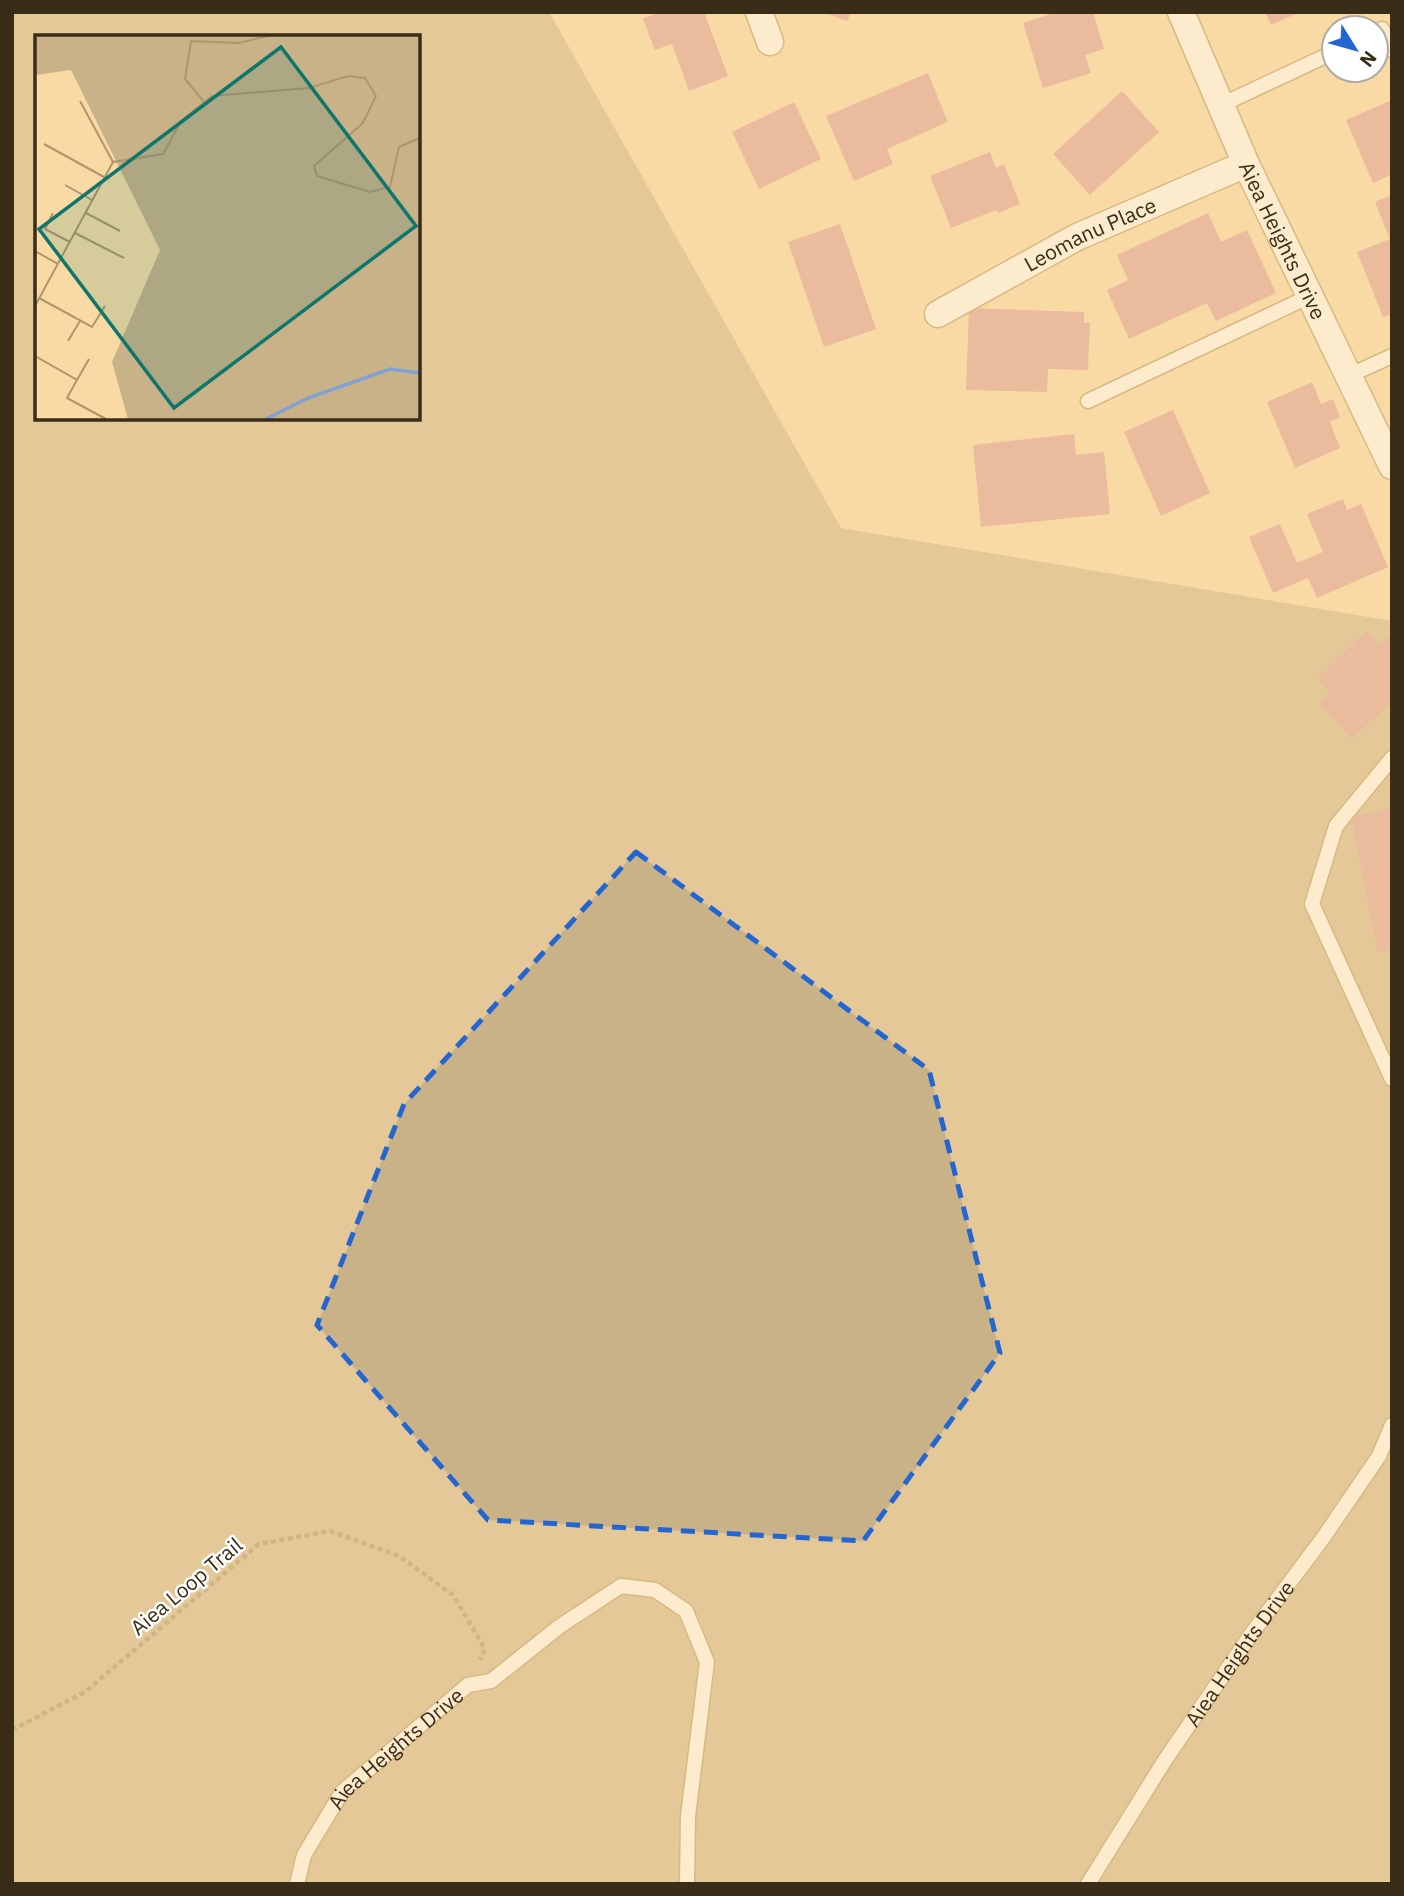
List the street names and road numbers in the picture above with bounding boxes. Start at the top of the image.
street label: Aiea Heights Drive [1233,157,1333,324]
street label: Leomanu Place [1019,190,1161,278]
street label: Aiea Loop Trail [124,1531,248,1641]
street label: Aiea Heights Drive [1178,1575,1301,1732]
street label: Aiea Heights Drive [321,1681,469,1814]

